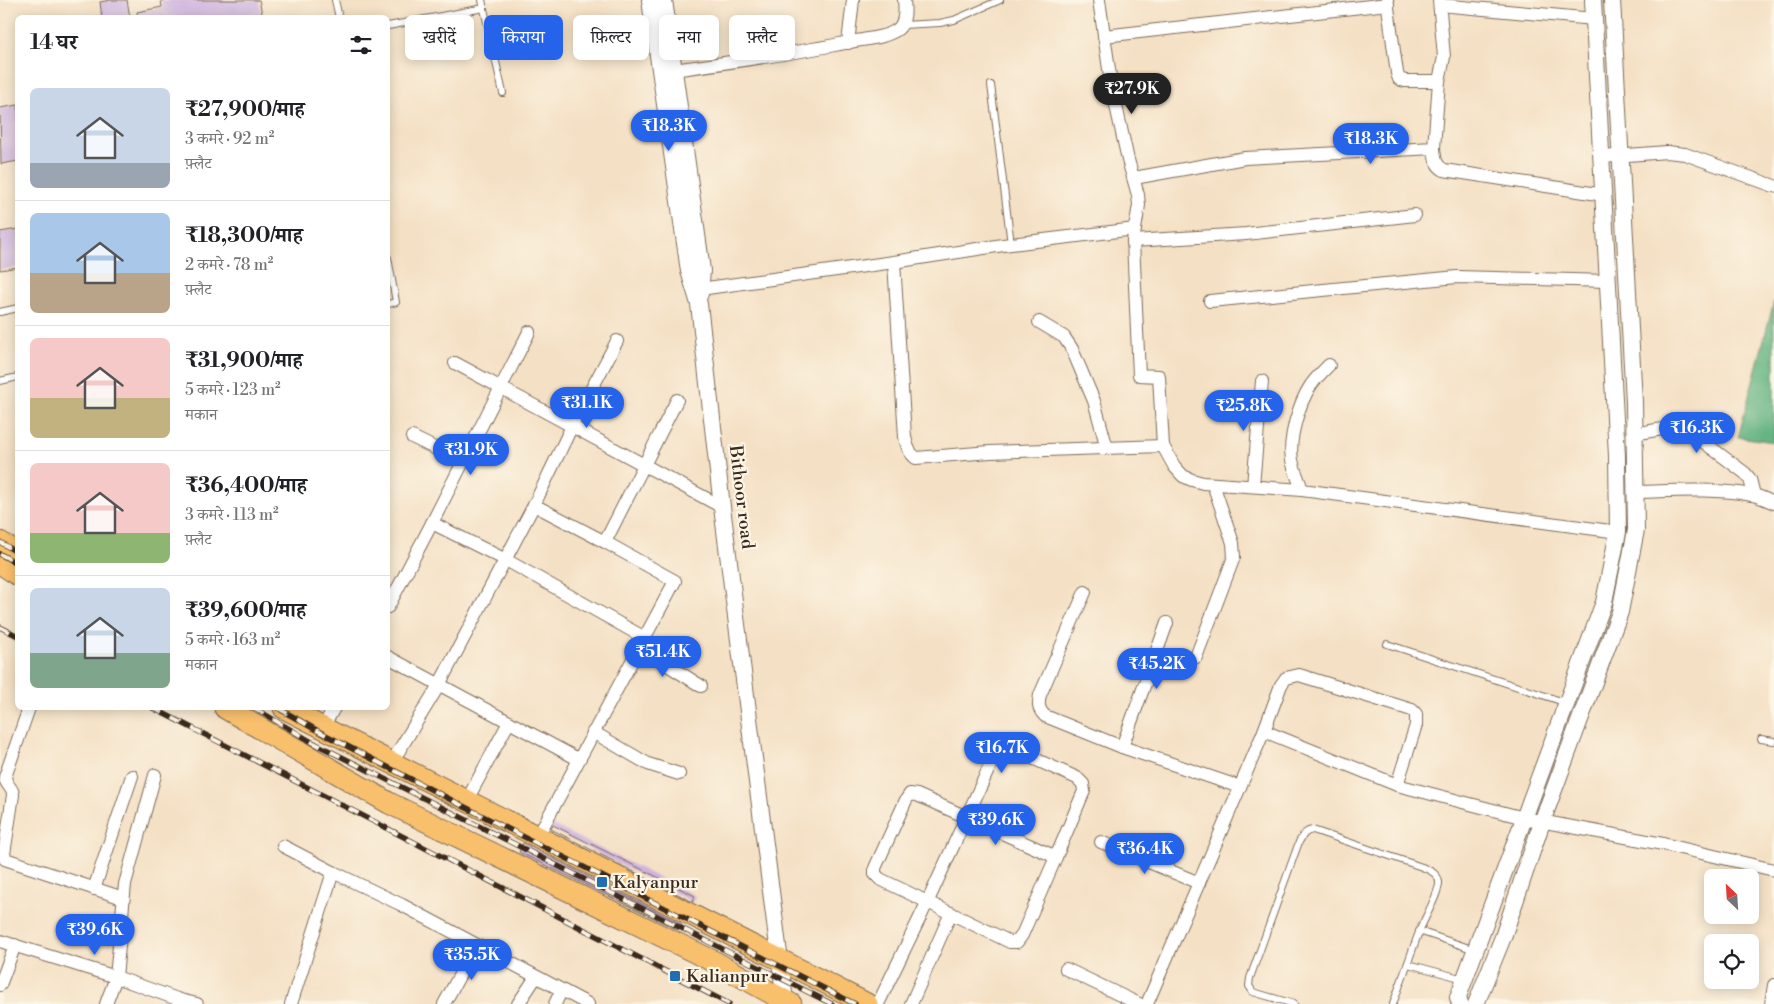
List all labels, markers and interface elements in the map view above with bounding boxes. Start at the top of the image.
chip: खरीदें [405,15,474,60]
chip: किराया [484,15,563,60]
chip: फ़िल्टर [573,15,649,60]
chip: नया [659,15,719,60]
chip: फ़्लैट [729,15,795,60]
text: 14 घर [30,30,77,56]
icon: filters [347,31,375,59]
pin: ₹27.9K [1091,72,1173,115]
text: ₹27.9K [1104,79,1160,99]
text: ₹27,900/माह [185,97,305,123]
icon: home [70,108,130,168]
pin: ₹18.3K [628,110,710,152]
text: ₹18.3K [642,116,696,136]
pin: ₹18.3K [1330,122,1412,165]
text: 3 कमरे · 92 m² [185,129,274,149]
text: ₹18.3K [1344,129,1398,149]
text: फ़्लैट [185,154,212,174]
text: ₹18,300/माह [185,223,303,249]
icon: home [70,233,130,293]
text: 2 कमरे · 78 m² [185,255,273,275]
text: फ़्लैट [185,280,212,300]
text: ₹31,900/माह [185,348,303,374]
icon: home [70,358,130,418]
text: 5 कमरे · 123 m² [185,380,281,400]
pin: ₹31.1K [546,386,628,429]
pin: ₹25.8K [1203,390,1285,432]
text: ₹31.1K [561,393,613,413]
text: ₹25.8K [1215,396,1273,416]
text: मकान [185,405,217,425]
pin: ₹16.3K [1656,412,1738,454]
text: ₹16.3K [1670,418,1724,438]
pin: ₹31.9K [430,434,512,476]
text: ₹31.9K [444,440,498,460]
street label: Bithoor road [724,443,759,551]
text: ₹36,400/माह [185,473,307,499]
icon: home [70,483,130,543]
text: 3 कमरे · 113 m² [185,505,279,525]
text: फ़्लैट [185,530,212,550]
text: ₹39,600/माह [185,598,306,624]
icon: home [70,608,130,668]
text: 5 कमरे · 163 m² [185,630,280,650]
pin: ₹51.4K [622,636,704,678]
text: ₹51.4K [635,642,691,662]
pin: ₹45.2K [1116,648,1198,690]
text: ₹45.2K [1128,654,1186,674]
text: मकान [185,655,217,675]
pin: ₹16.7K [961,732,1043,774]
text: ₹16.7K [975,738,1029,758]
pin: ₹39.6K [955,804,1037,846]
text: ₹39.6K [968,810,1024,830]
pin: ₹36.4K [1104,832,1186,875]
text: ₹36.4K [1116,839,1174,859]
north arrow [1704,869,1759,924]
map controls [1704,869,1759,989]
place label: Kalyanpur [613,871,699,894]
marker: Kalyanpur [595,875,609,889]
pin: ₹39.6K [54,914,136,956]
text: ₹39.6K [67,920,123,940]
button: locate [1704,934,1759,989]
pin: ₹35.5K [431,938,513,981]
text: ₹35.5K [444,945,500,965]
place label: Kalianpur [686,965,769,988]
marker: Kalianpur [668,969,682,983]

